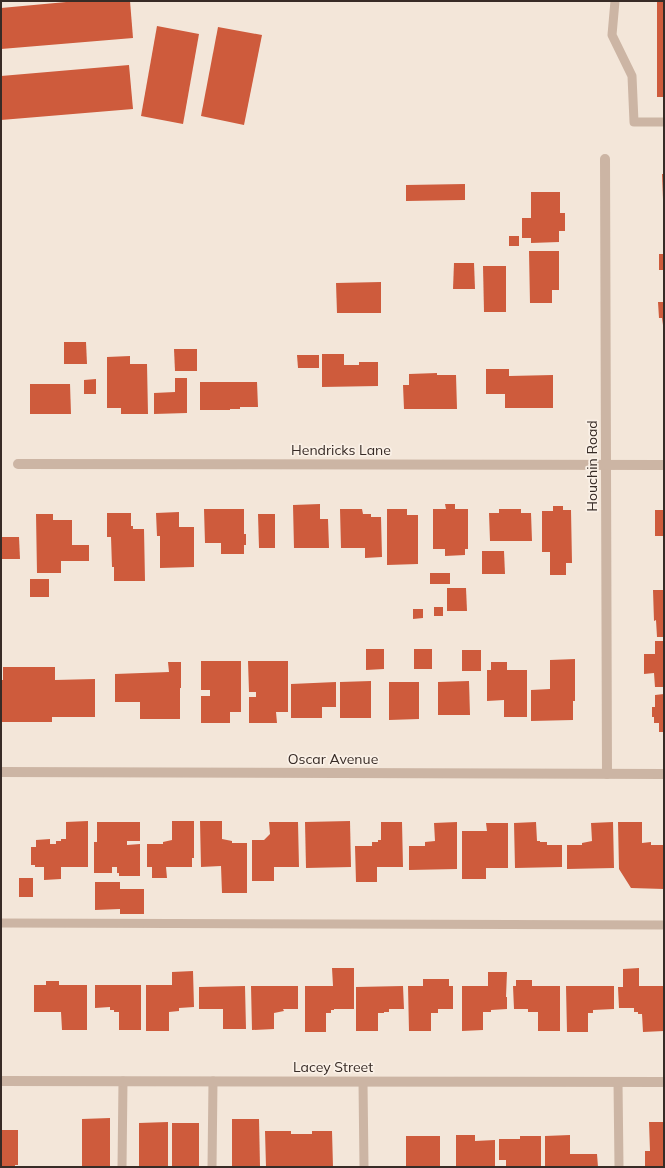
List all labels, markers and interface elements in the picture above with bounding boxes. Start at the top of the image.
street label: Houchin Road [583,420,601,512]
street label: Hendricks Lane [291,441,391,459]
street label: Oscar Avenue [288,750,378,768]
street label: Lacey Street [293,1058,373,1076]

